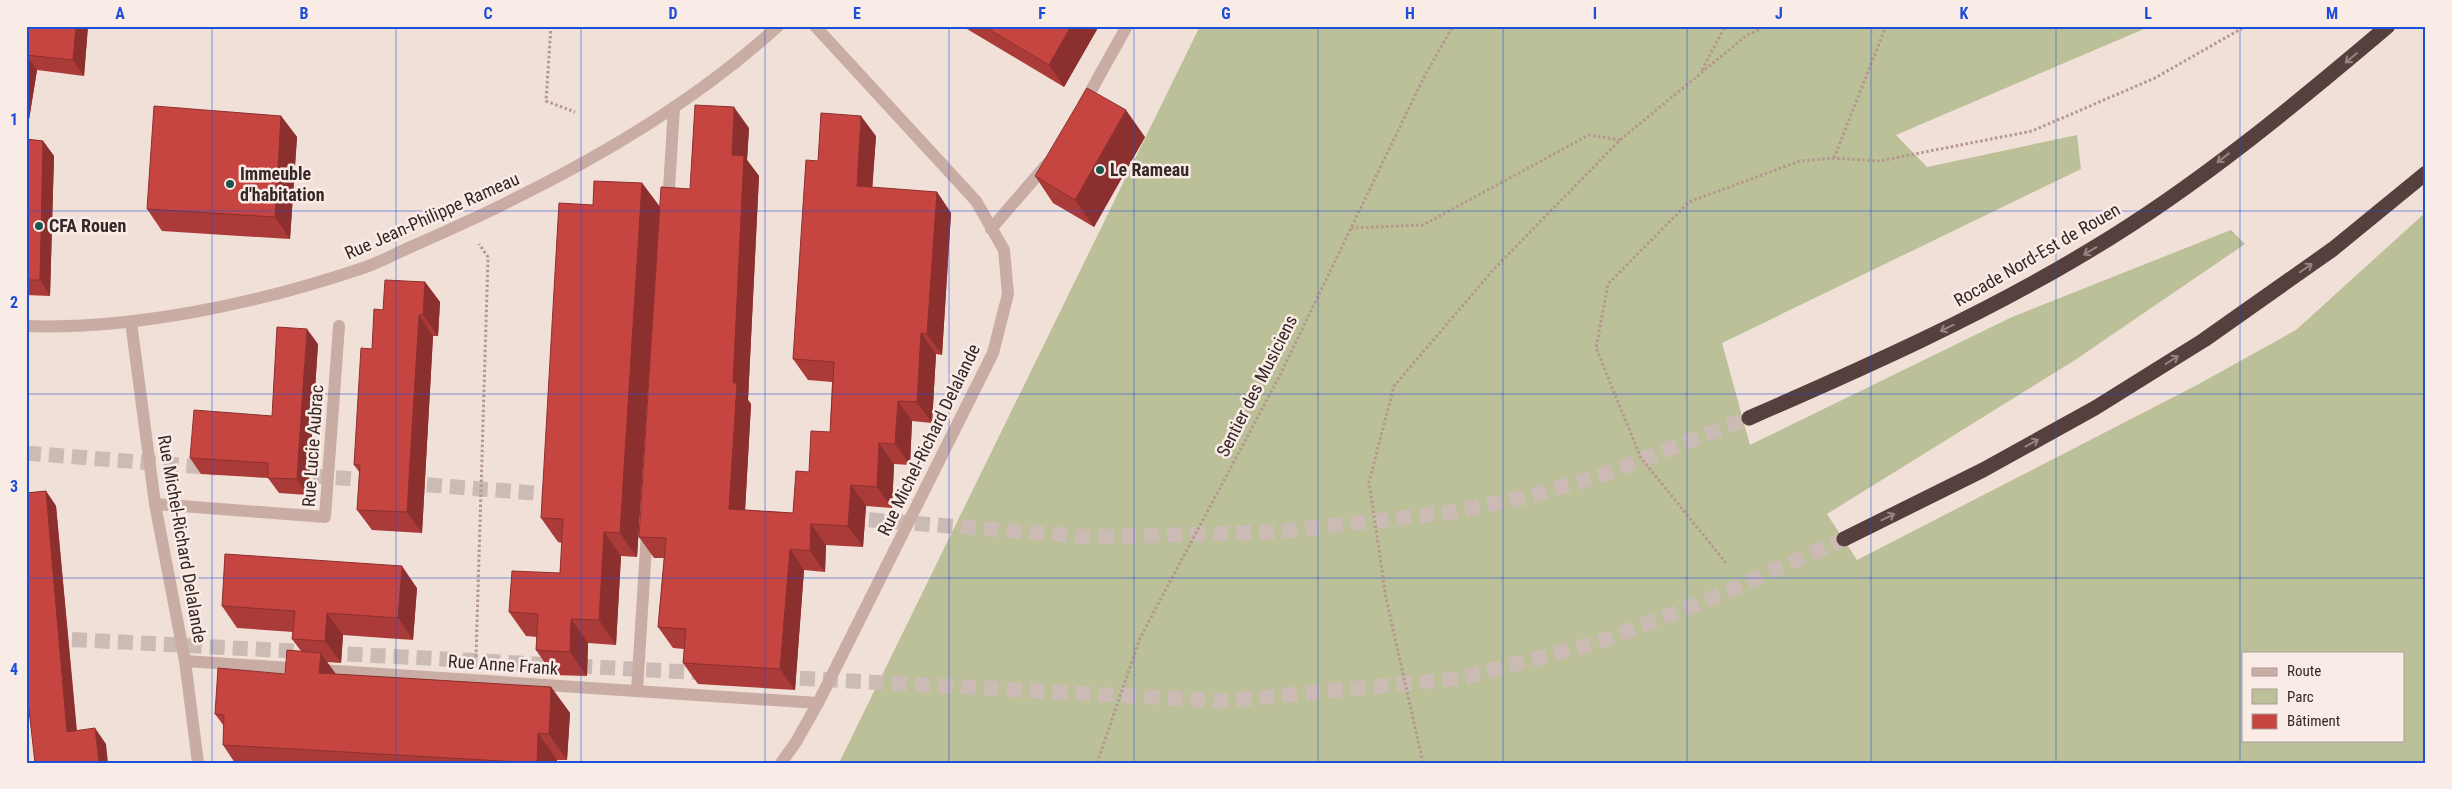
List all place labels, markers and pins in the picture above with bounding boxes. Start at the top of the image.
place label: Le Rameau [1110,159,1189,180]
place label: Immeuble d'habitation [240,163,325,205]
marker: Le Rameau [1094,164,1106,176]
marker: Immeuble d'habitation [224,178,236,190]
place label: CFA Rouen [49,215,126,236]
marker: CFA Rouen [33,220,45,232]

